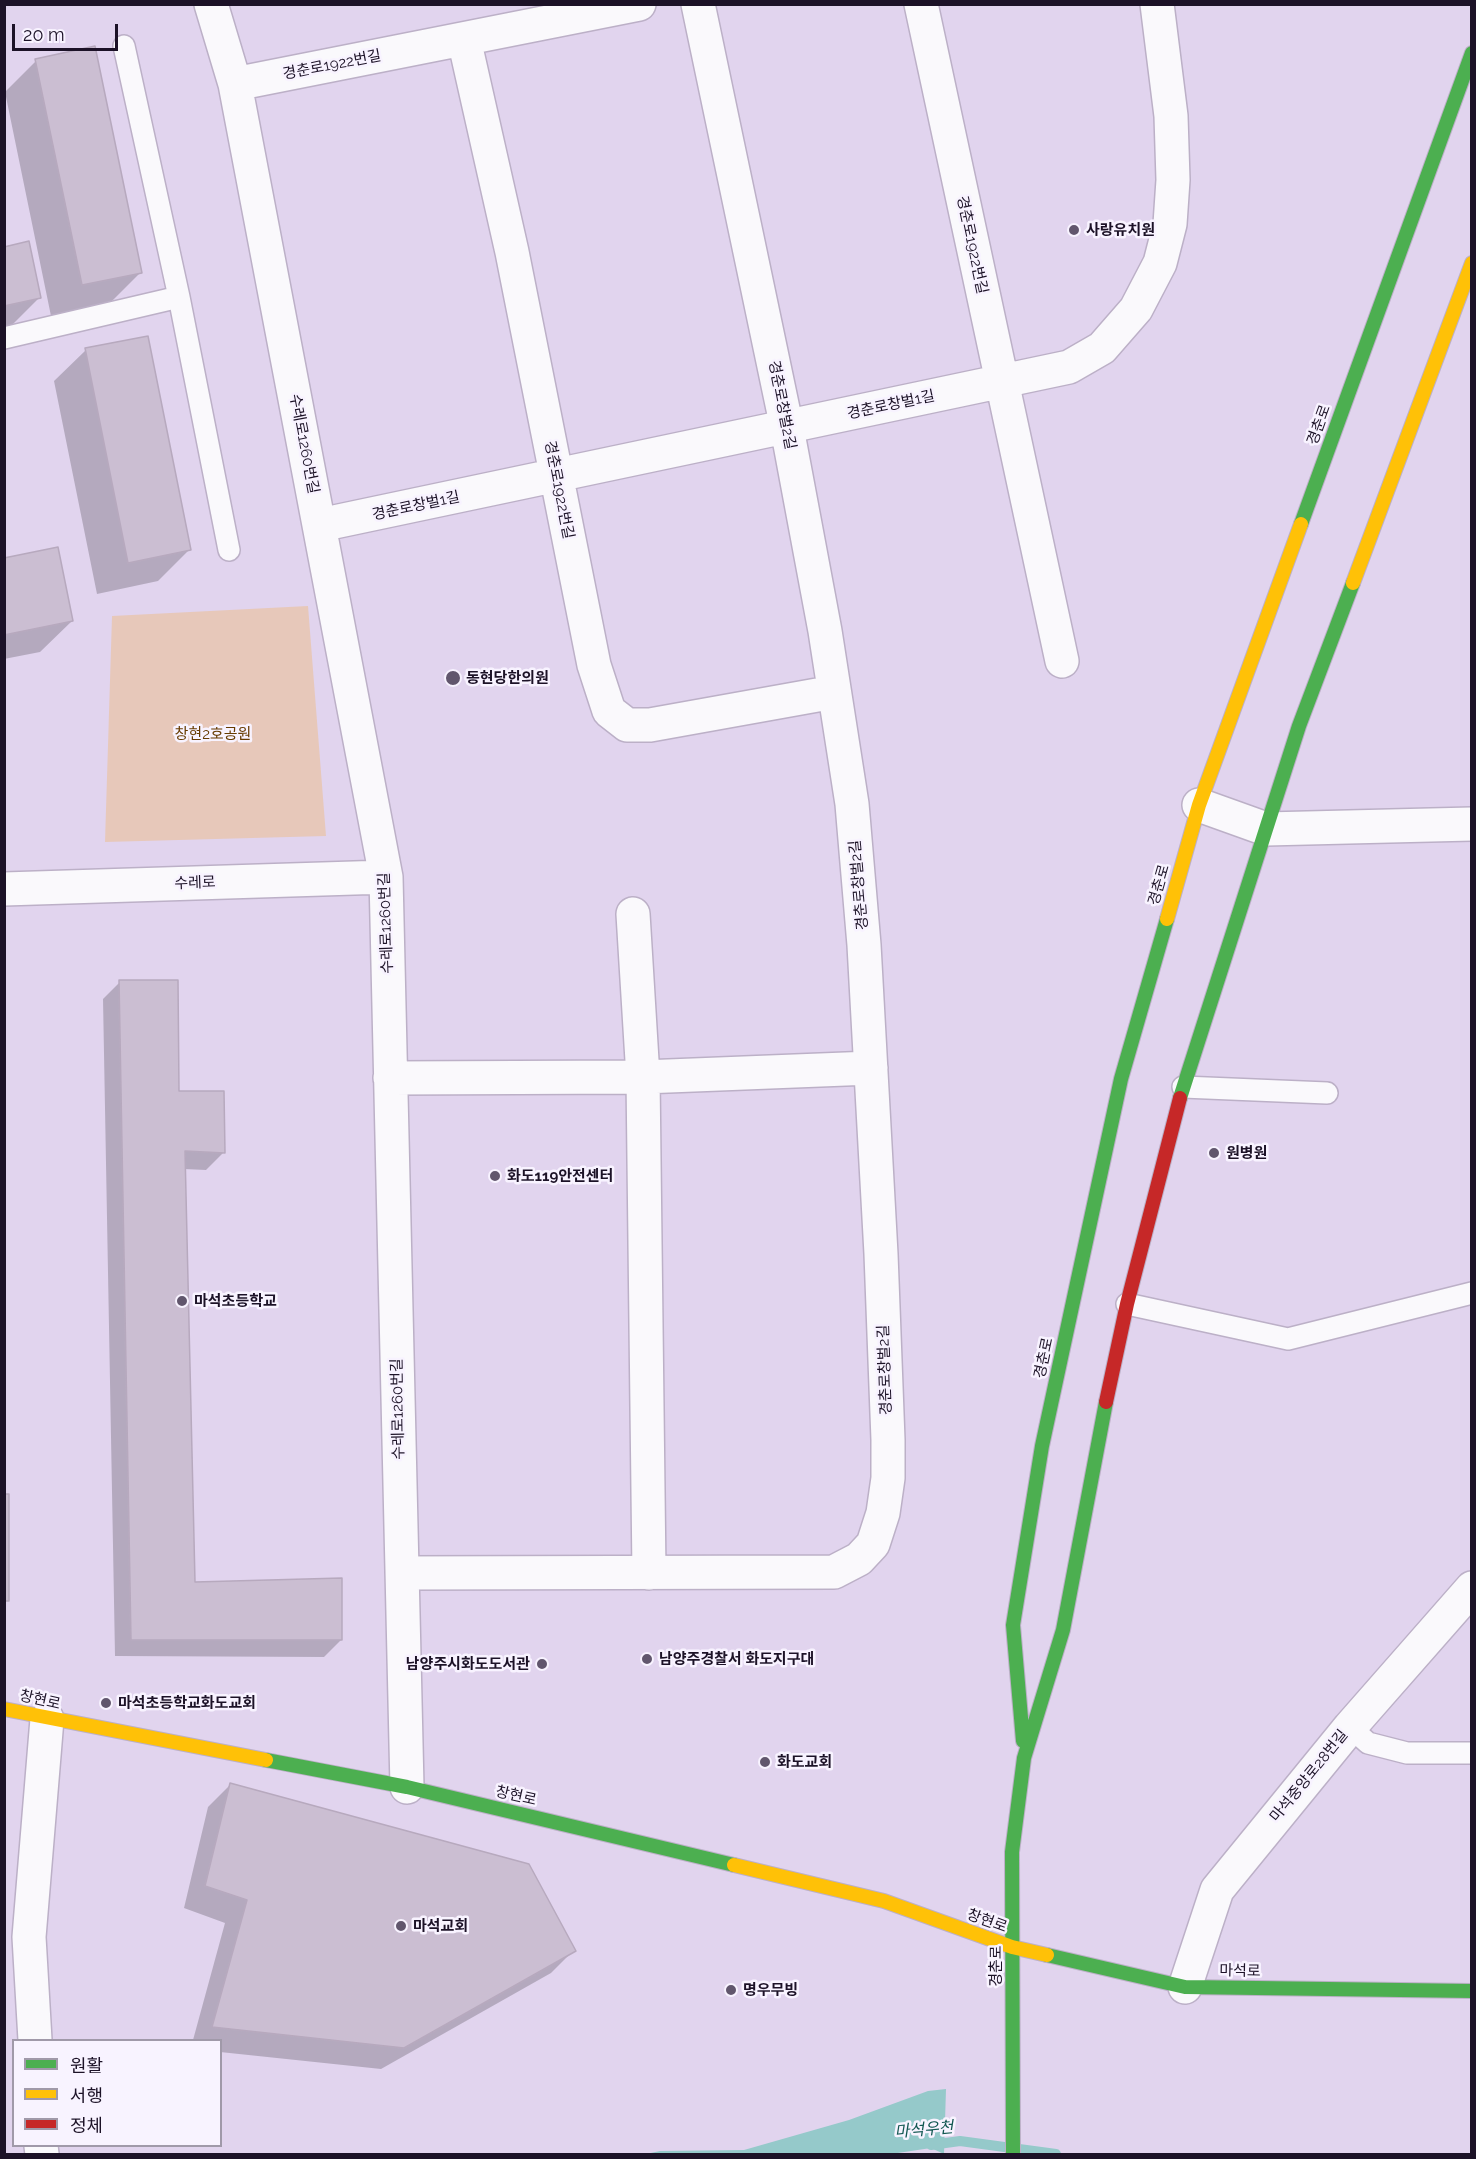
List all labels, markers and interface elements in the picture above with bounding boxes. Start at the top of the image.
scale bar [15,12,122,50]
text: 20 m [23,24,65,45]
street label: 경춘로1922번길 [281,47,383,83]
street label: 경춘로1922번길 [953,194,991,296]
place label: 사랑유치원 [1086,221,1155,239]
marker: 사랑유치원 [1067,223,1081,237]
street label: 경춘로창벌2길 [765,359,799,451]
street label: 경춘로창벌1길 [845,387,937,423]
street label: 수레로1260번길 [285,392,323,496]
street label: 경춘로 [1303,402,1335,448]
street label: 경춘로1922번길 [541,439,577,541]
street label: 경춘로창벌1길 [370,488,462,524]
marker: 동현당한의원 [444,669,462,687]
place label: 동현당한의원 [466,669,549,687]
park label: 창현2호공원 [175,725,251,743]
street label: 경춘로창벌2길 [846,839,872,931]
street label: 경춘로 [1145,863,1173,907]
street label: 수레로1260번길 [375,872,397,974]
street label: 수레로 [174,873,216,893]
place label: 원병원 [1226,1144,1267,1162]
marker: 원병원 [1207,1146,1221,1160]
place label: 화도119안전센터 [507,1167,613,1185]
marker: 화도119안전센터 [488,1169,502,1183]
place label: 마석초등학교 [194,1292,277,1310]
marker: 마석초등학교 [175,1294,189,1308]
street label: 경춘로창벌2길 [874,1324,896,1416]
street label: 경춘로 [1031,1336,1057,1380]
street label: 수레로1260번길 [388,1358,408,1460]
place label: 남양주경찰서 화도지구대 [659,1650,814,1668]
marker: 남양주경찰서 화도지구대 [640,1652,654,1666]
place label: 남양주시화도도서관 [406,1655,530,1673]
marker: 남양주시화도도서관 [535,1657,549,1671]
street label: 창현로 [18,1687,62,1713]
place label: 마석초등학교화도교회 [118,1694,256,1712]
marker: 마석초등학교화도교회 [99,1696,113,1710]
street label: 마석중앙로28번길 [1266,1726,1352,1826]
place label: 화도교회 [777,1753,832,1771]
marker: 화도교회 [758,1755,772,1769]
street label: 창현로 [494,1783,538,1809]
street label: 창현로 [964,1905,1010,1937]
place label: 마석교회 [413,1917,468,1935]
marker: 마석교회 [394,1919,408,1933]
street label: 경춘로 [987,1945,1005,1987]
street label: 마석로 [1219,1962,1261,1980]
place label: 명우무빙 [743,1981,798,1999]
marker: 명우무빙 [724,1983,738,1997]
legend [12,2039,222,2147]
text: 원활 [70,2055,103,2076]
text: 서행 [70,2085,103,2106]
text: 정체 [70,2115,103,2136]
water label: 마석우천 [894,2118,954,2142]

